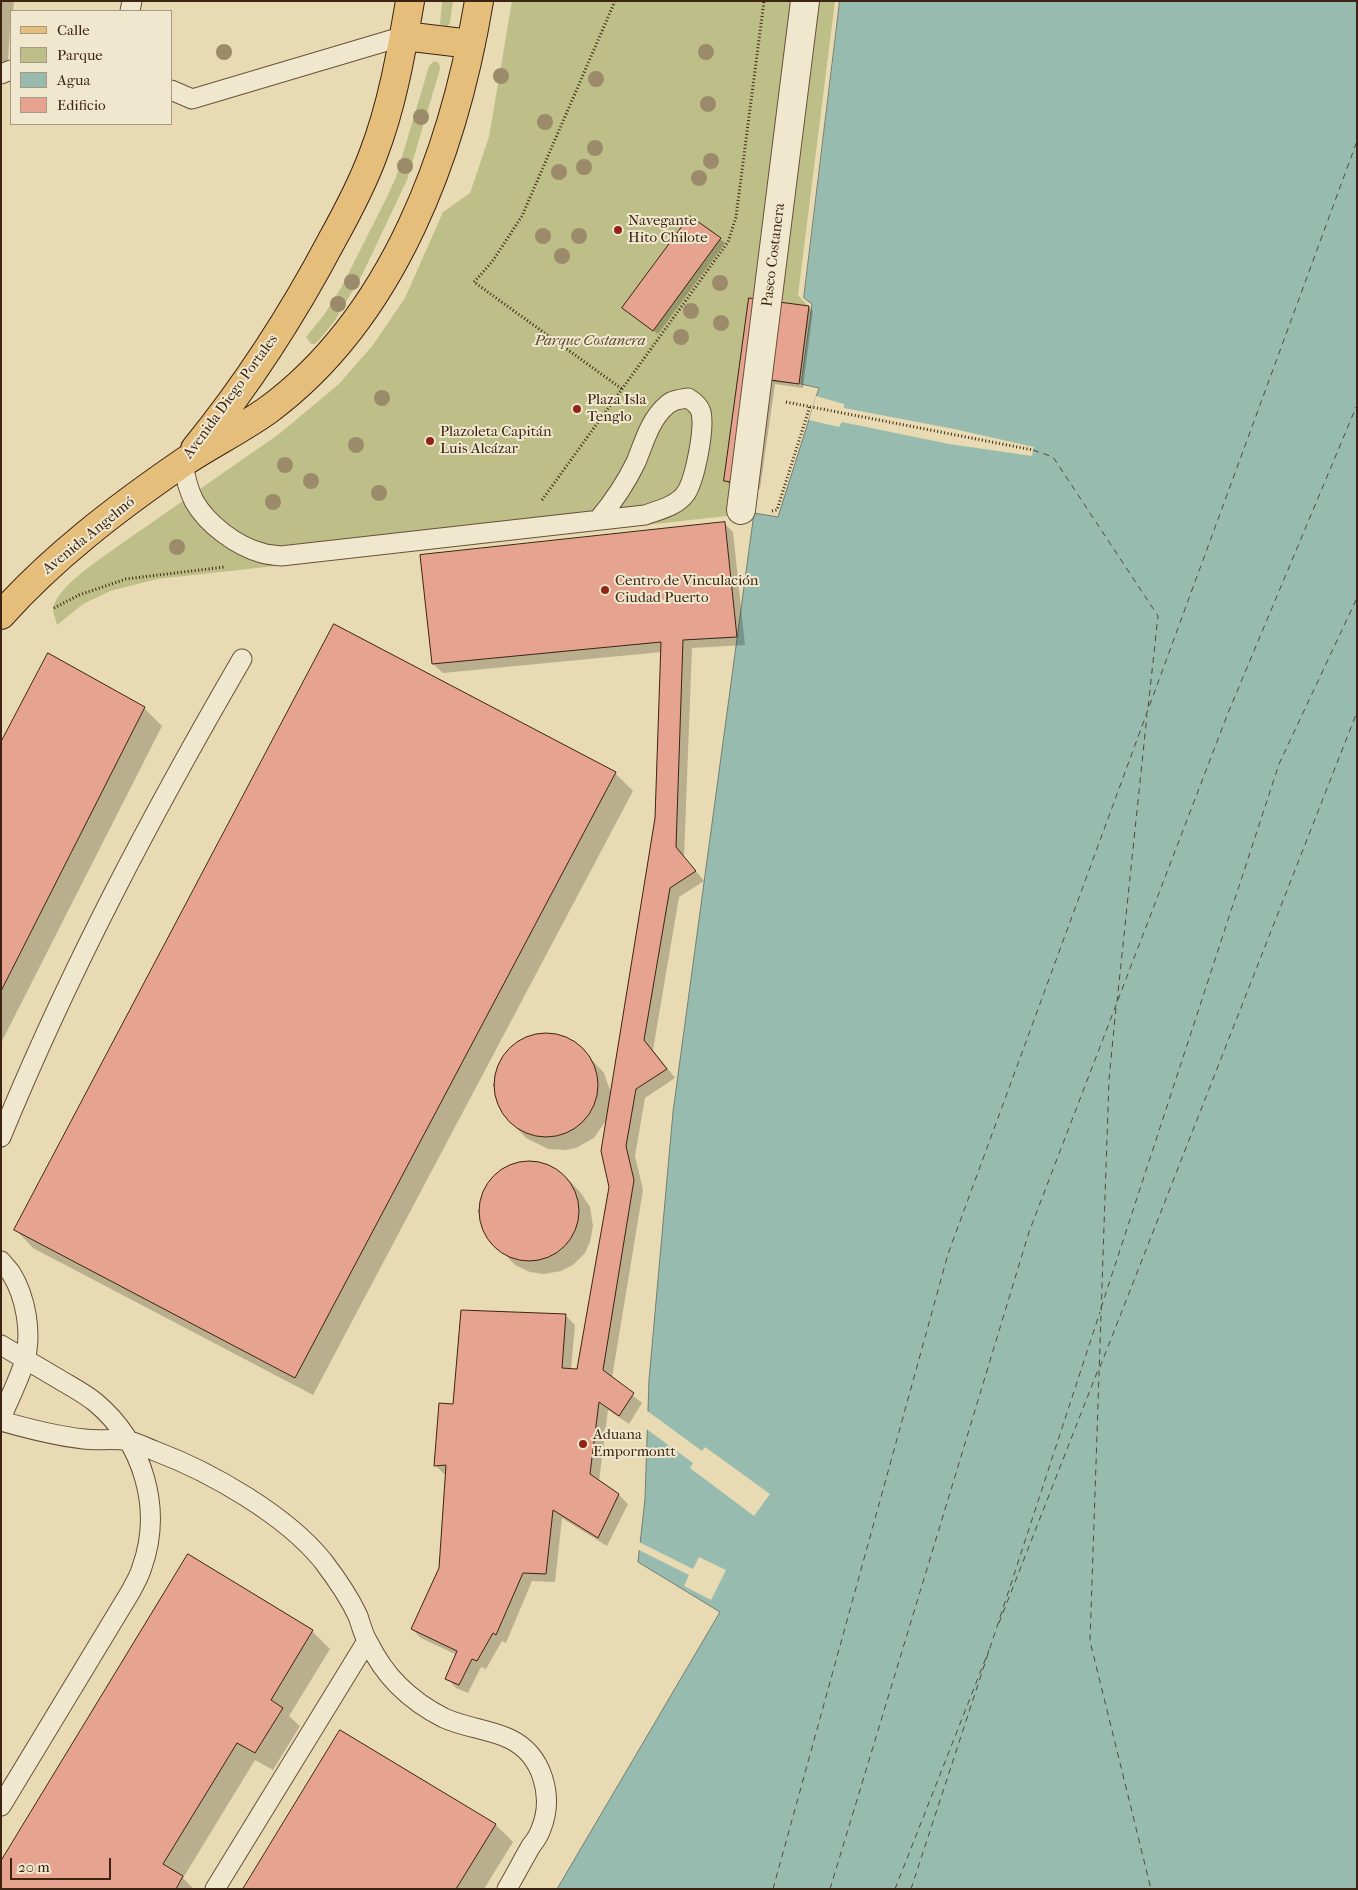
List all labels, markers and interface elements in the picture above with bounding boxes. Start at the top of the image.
legend [10,10,172,125]
text: Calle [57,21,90,39]
text: Parque [57,46,103,64]
text: Agua [57,71,90,89]
text: Edificio [57,96,106,114]
street label: Paseo Costanera [759,202,789,308]
place label: Navegante Hito Chilote [628,212,708,247]
marker: Navegante Hito Chilote [612,224,624,236]
street label: Avenida Diego Portales [180,331,282,463]
park label: Parque Costanera [534,332,646,350]
place label: Plaza Isla Tenglo [587,391,646,426]
marker: Plaza Isla Tenglo [571,403,583,415]
place label: Plazoleta Capitán Luis Alcázar [440,423,552,458]
marker: Plazoleta Capitán Luis Alcázar [424,435,436,447]
street label: Avenida Angelmó [39,493,139,579]
place label: Centro de Vinculación Ciudad Puerto [615,572,759,607]
marker: Centro de Vinculación Ciudad Puerto [599,584,611,596]
place label: Aduana Empormontt [593,1426,676,1461]
marker: Aduana Empormontt [577,1438,589,1450]
scale bar [12,1848,114,1880]
text: 20 m [18,1858,50,1876]

